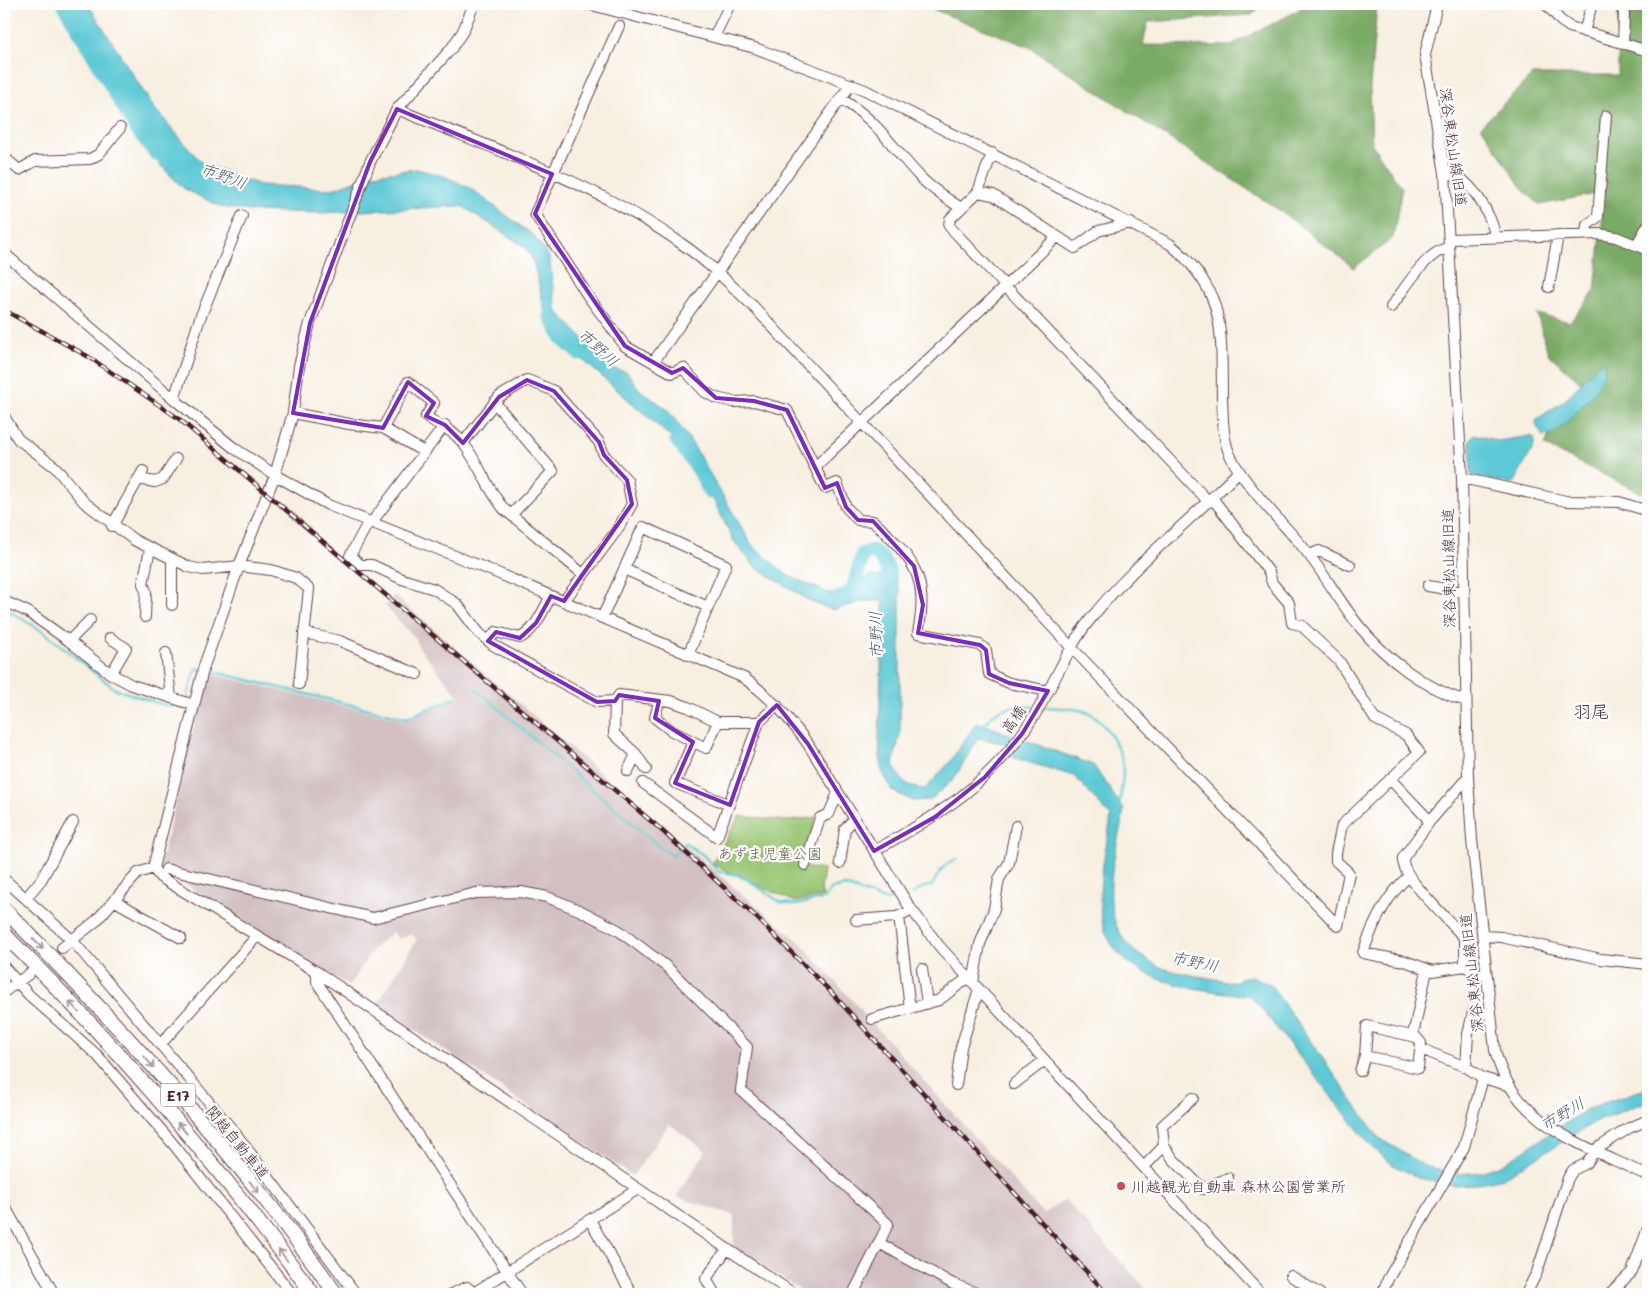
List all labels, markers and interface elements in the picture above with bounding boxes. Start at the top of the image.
street label: 深谷東松山線旧道 [1436,86,1472,208]
water label: 市野川 [198,157,250,193]
water label: 市野川 [574,323,624,371]
street label: 深谷東松山線旧道 [1437,508,1459,628]
water label: 市野川 [864,611,886,659]
district label: 羽尾 [1573,699,1609,723]
street label: 高橋 [996,701,1030,737]
park label: あずま児童公園 [718,843,822,863]
street label: 深谷東松山線旧道 [1455,912,1487,1034]
one-way arrow [32,938,44,950]
water label: 市野川 [1169,946,1221,976]
one-way arrow [68,1001,80,1014]
one-way arrow [144,1056,155,1069]
road number: E17 [160,1084,196,1106]
water label: 市野川 [1536,1092,1588,1134]
street label: 関越自動車道 [202,1101,274,1183]
one-way arrow [176,1122,188,1135]
place label: 川越観光自動車 森林公園営業所 [1131,1176,1346,1196]
one-way arrow [248,1180,260,1193]
marker: 川越観光自動車 森林公園営業所 [1115,1180,1127,1192]
one-way arrow [278,1249,289,1262]

